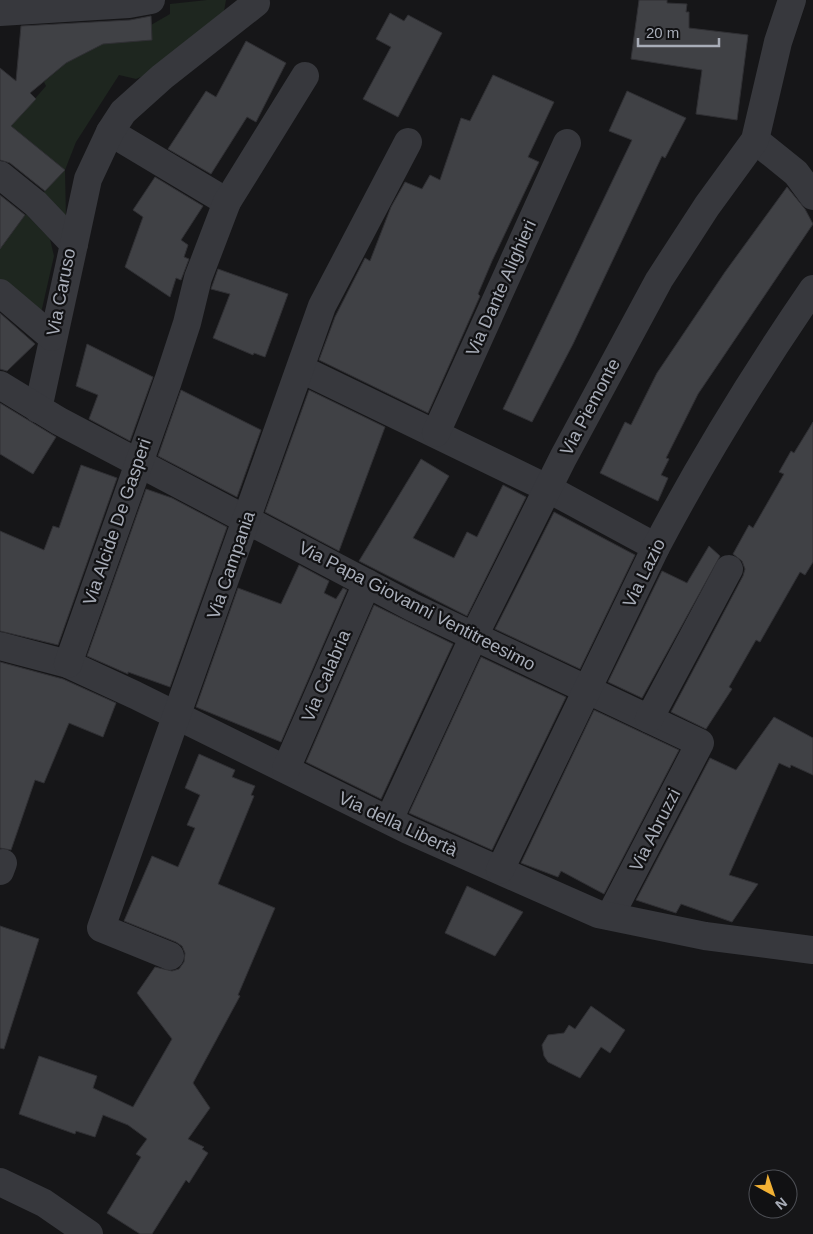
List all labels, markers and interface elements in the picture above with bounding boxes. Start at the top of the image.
scale bar [638,15,719,47]
text: 20 m [646,24,679,41]
street label: Via Dante Alighieri [462,217,540,359]
street label: Via Caruso [43,247,79,337]
street label: Via Piemonte [556,355,624,459]
street label: Via Alcide De Gasperi [79,436,155,608]
street label: Via Campania [203,508,259,622]
street label: Via Lazio [619,535,669,611]
street label: Via Papa Giovanni Ventitreesimo [295,537,539,675]
street label: Via Calabria [298,626,355,725]
street label: Via Abruzzi [626,785,684,875]
street label: Via della Libertà [335,788,461,861]
north arrow [748,1169,798,1219]
text: N [772,1195,790,1213]

